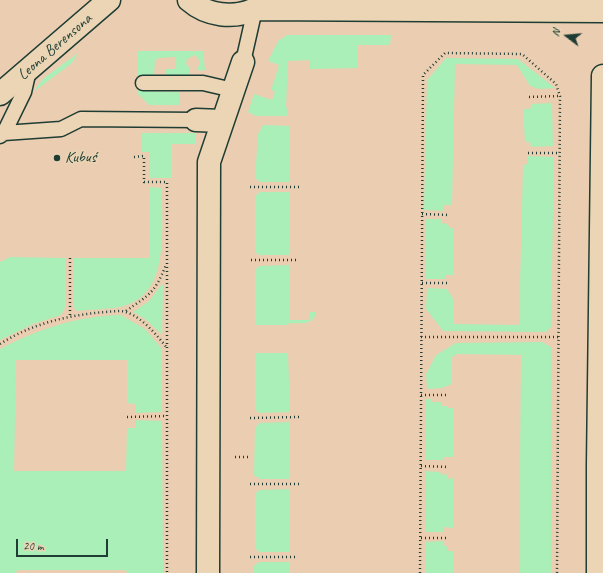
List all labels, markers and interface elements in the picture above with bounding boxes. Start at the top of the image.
street label: Leona Berensona [14,9,96,85]
north arrow [547,16,587,56]
text: N [548,27,563,38]
place label: Kubuś [65,148,96,168]
marker: Kubuś [52,153,62,163]
scale bar [18,531,110,557]
text: 20 m [23,538,43,554]

